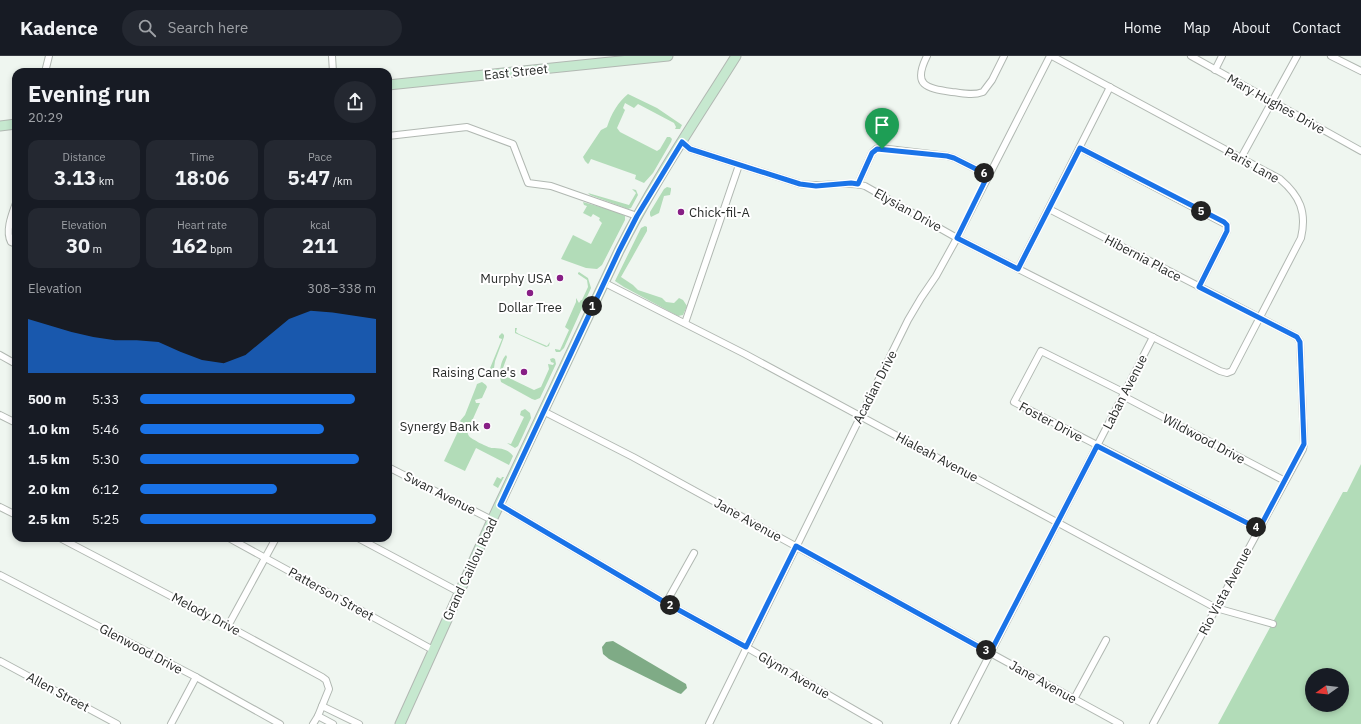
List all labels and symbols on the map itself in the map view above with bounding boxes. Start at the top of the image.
street label: East Street [483,60,549,84]
street label: Mary Hughes Drive [1224,70,1328,138]
pin [865,108,899,149]
street label: Paris Lane [1222,143,1282,187]
pin: 6 [974,163,994,183]
street label: Elysian Drive [871,184,945,236]
pin: 5 [1191,201,1211,221]
place label: Chick-fil-A [689,204,750,221]
marker: Chick-fil-A [676,207,686,217]
street label: Hibernia Place [1102,231,1184,285]
place label: Murphy USA [480,270,553,287]
marker: Murphy USA [555,273,565,283]
marker: Dollar Tree [525,288,535,298]
pin: 1 [582,296,602,316]
place label: Dollar Tree [498,299,562,316]
street label: Acadian Drive [849,347,901,427]
street label: Laban Avenue [1099,352,1151,432]
place label: Raising Cane's [432,364,516,381]
marker: Raising Cane's [519,367,529,377]
street label: Foster Drive [1016,398,1086,446]
street label: Wildwood Drive [1160,410,1248,468]
place label: Synergy Bank [400,418,479,435]
marker: Synergy Bank [482,421,492,431]
street label: Hialeah Avenue [893,428,981,486]
street label: Swan Avenue [401,468,479,518]
street label: Jane Avenue [711,494,785,546]
street label: Grand Caillou Road [439,515,501,623]
pin: 4 [1246,517,1266,537]
street label: Rio Vista Avenue [1195,544,1255,638]
street label: Patterson Street [285,563,377,625]
street label: Melody Drive [169,589,243,639]
pin: 2 [660,595,680,615]
street label: Glenwood Drive [96,620,186,678]
pin: 3 [976,640,996,660]
street label: Glynn Avenue [755,648,833,702]
street label: Jane Avenue [1006,656,1080,708]
street label: Allen Street [24,668,92,716]
north arrow [1305,668,1349,712]

